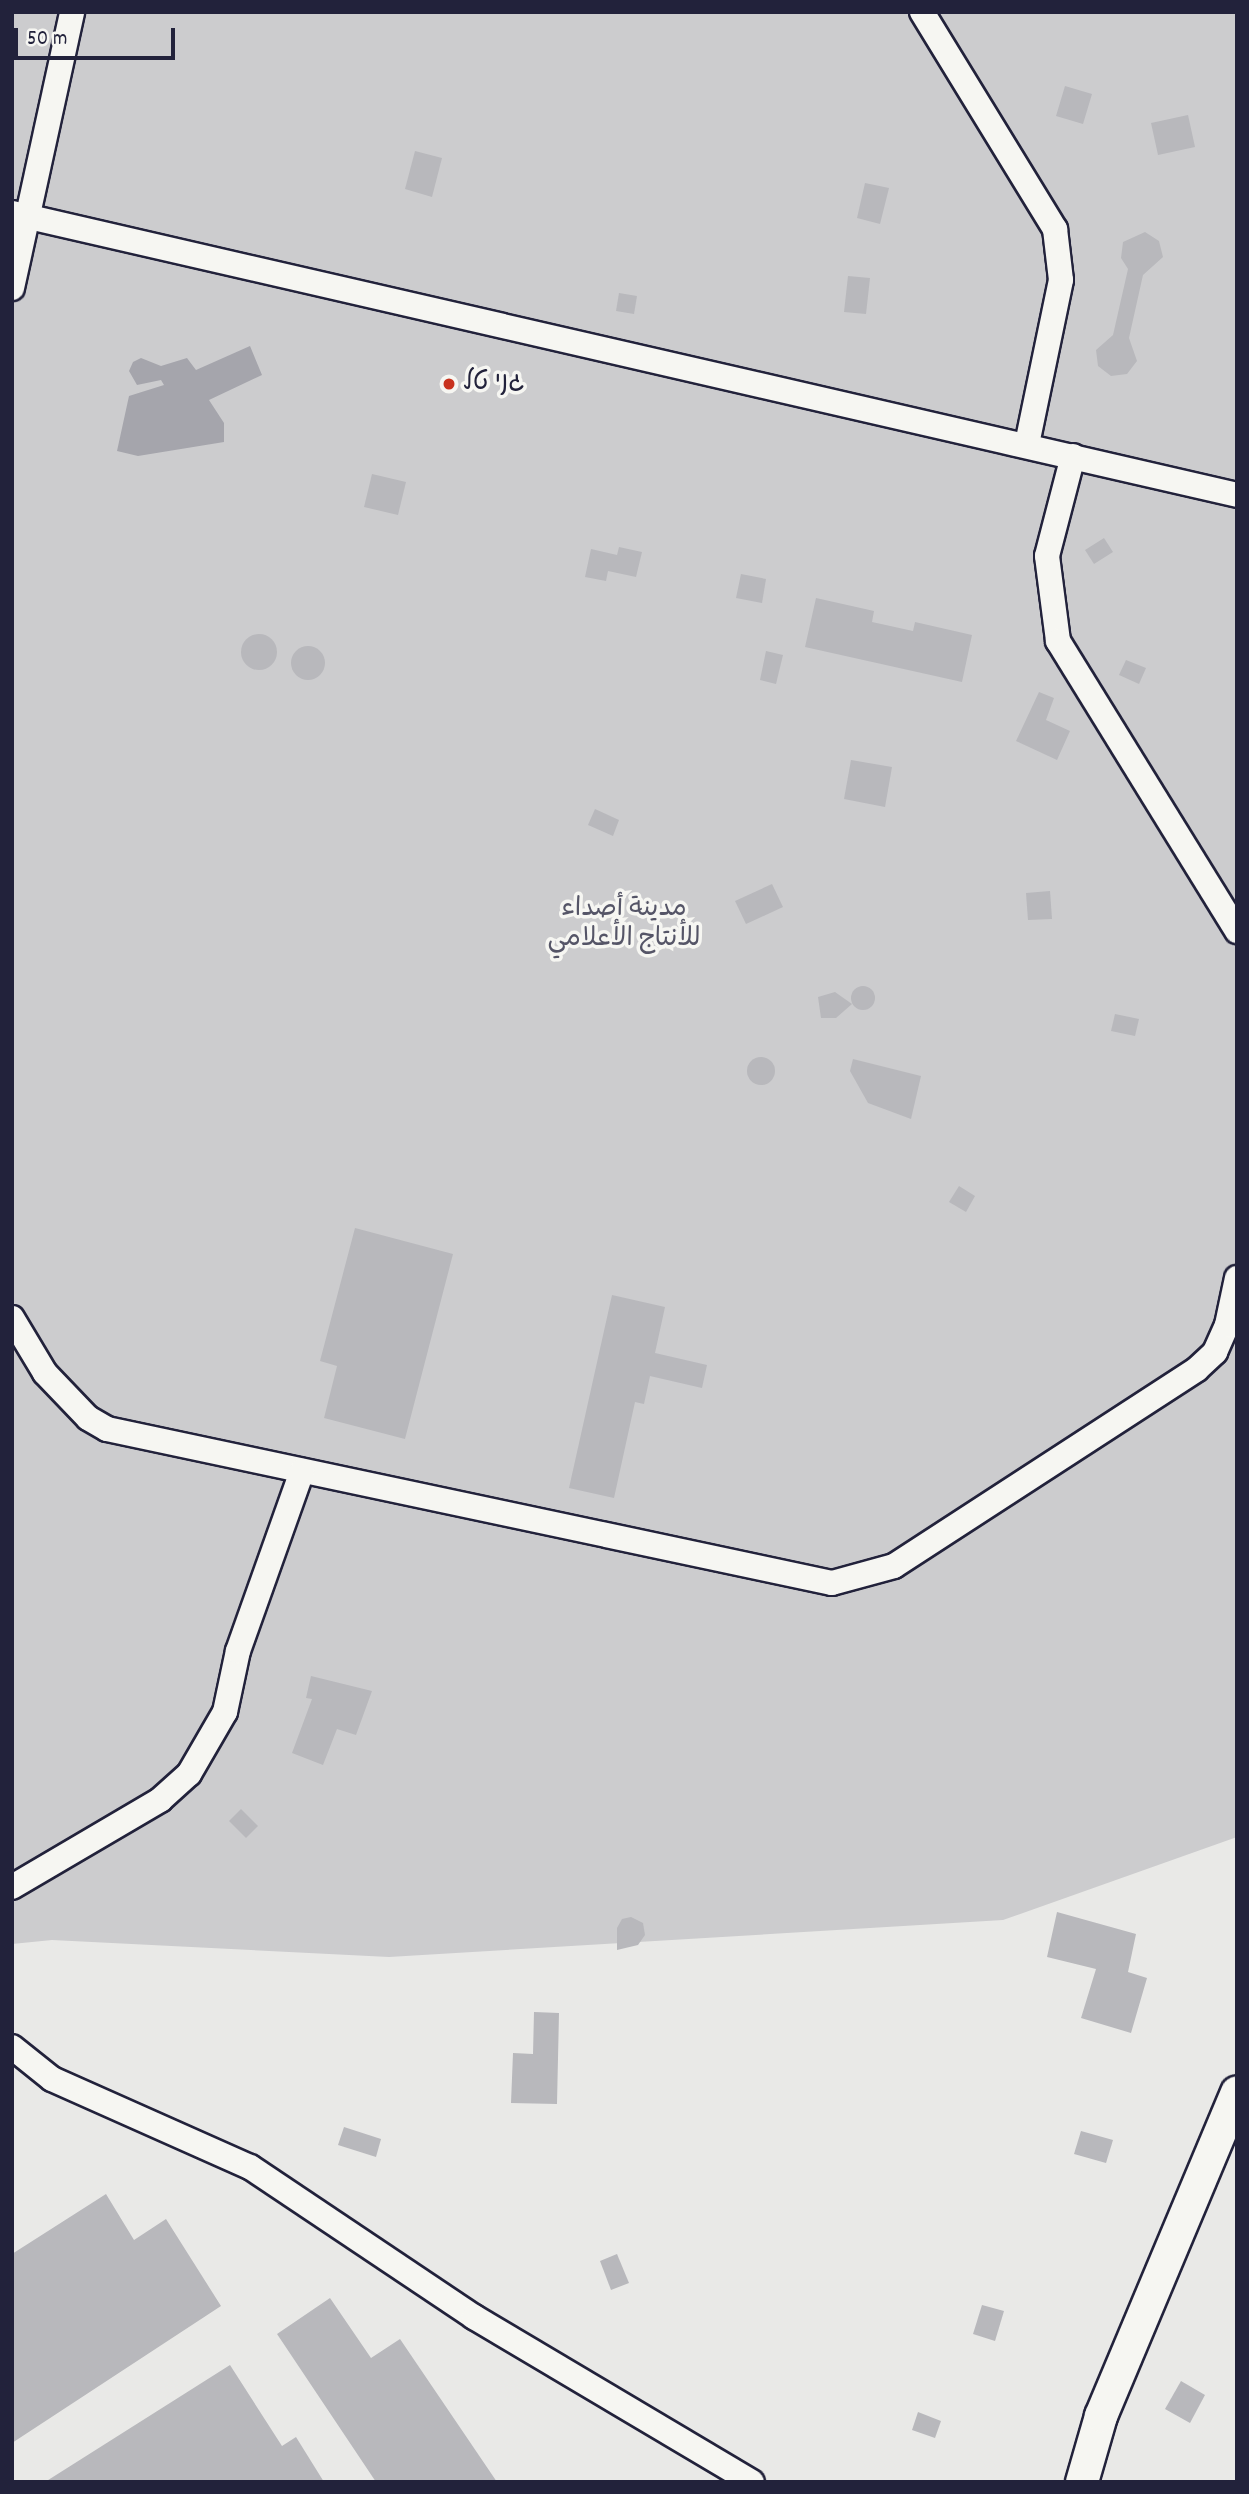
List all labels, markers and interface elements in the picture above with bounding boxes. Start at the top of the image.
scale bar [18,14,178,58]
text: 50 m [27,25,67,55]
place label: גני טל [463,368,524,400]
marker: גני טל [441,376,457,392]
park label: مدينة أصداء للأنتاج الأعلامي [548,894,700,956]

